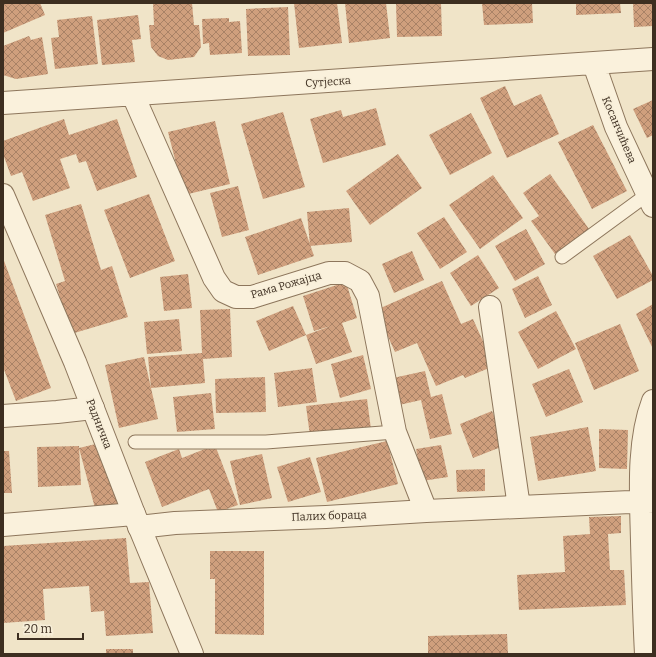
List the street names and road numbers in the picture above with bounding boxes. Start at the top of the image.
street label: Сутјеска [305,74,351,90]
street label: Косанчићева [599,95,639,165]
street label: Рама Рожајца [249,269,323,301]
street label: Радничка [84,397,114,451]
street label: Палих бораца [291,508,367,524]

